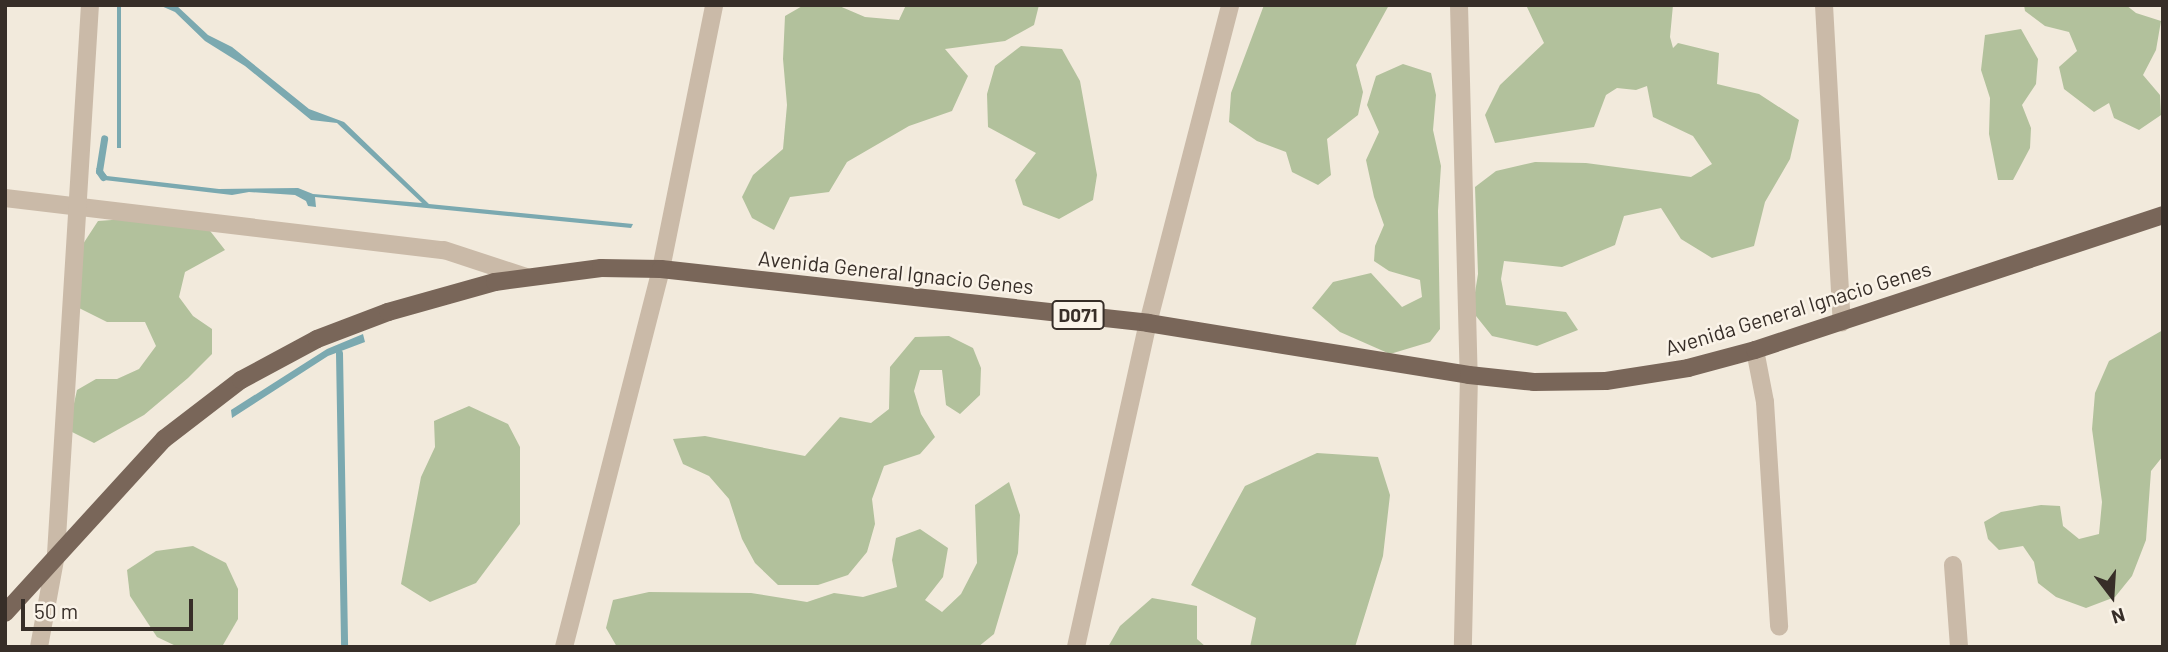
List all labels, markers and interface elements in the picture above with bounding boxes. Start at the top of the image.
street label: Avenida General Ignacio Genes [757,245,1035,299]
street label: Avenida General Ignacio Genes [1662,255,1934,361]
road number: D071 [1050,300,1106,330]
north arrow [2077,561,2147,631]
scale bar [24,586,196,630]
text: 50 m [34,598,78,623]
text: N [2109,604,2128,629]

